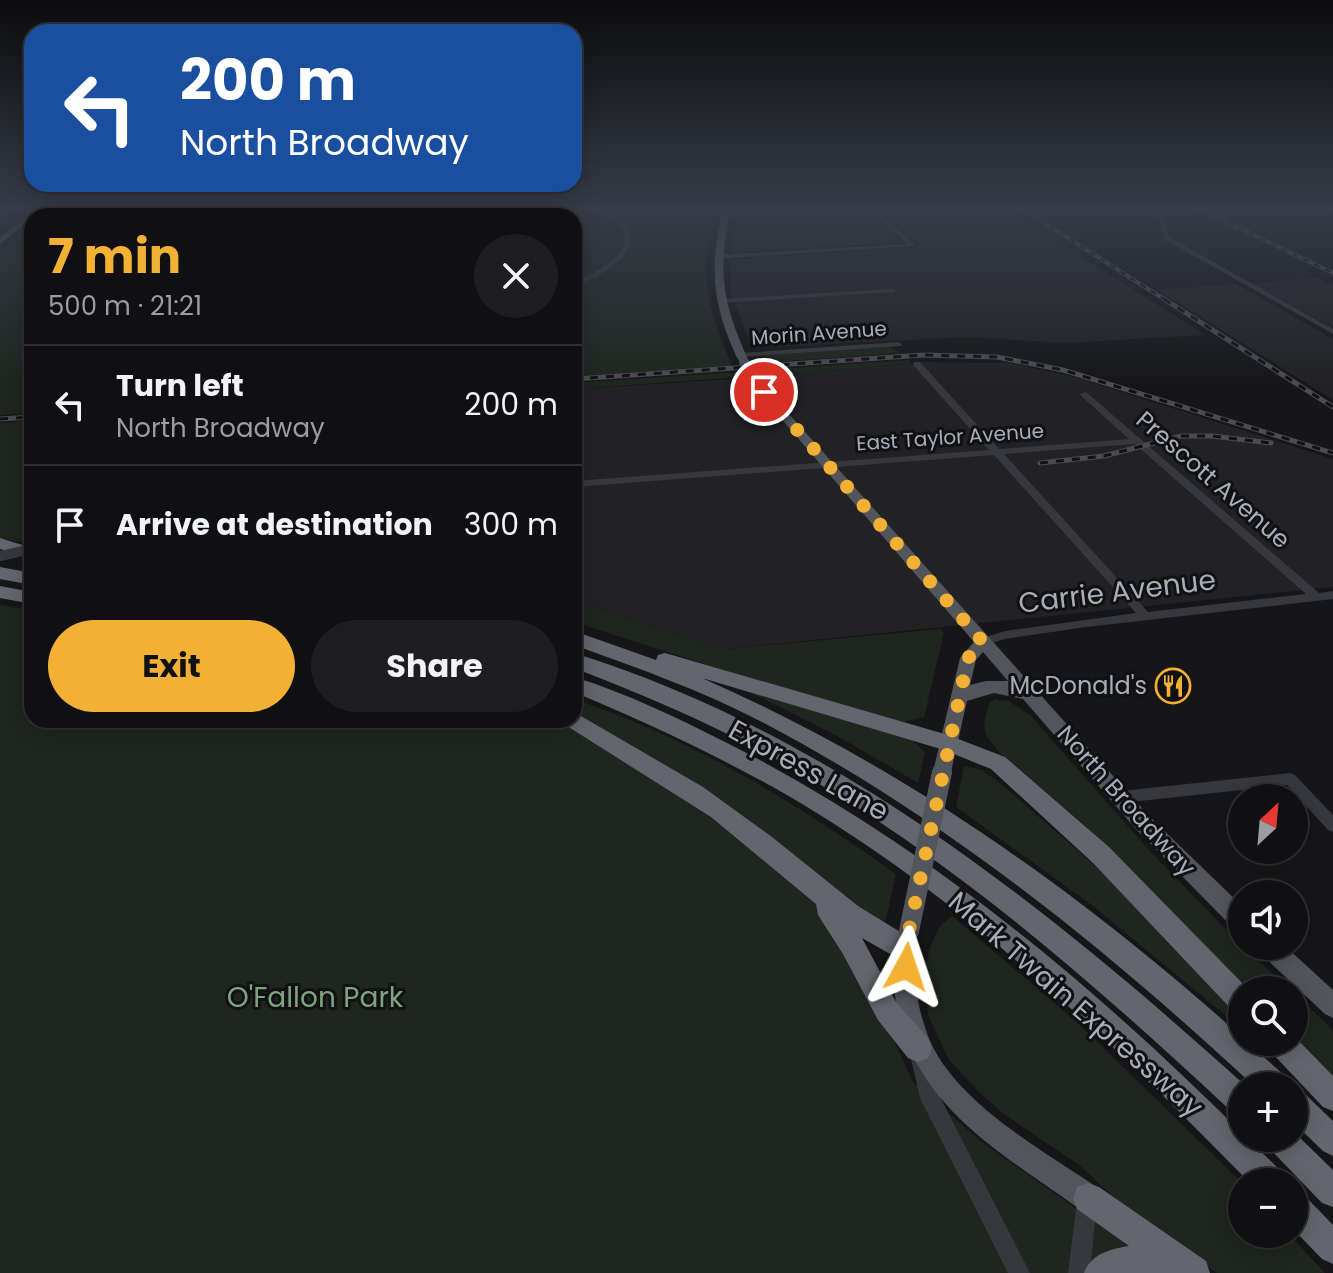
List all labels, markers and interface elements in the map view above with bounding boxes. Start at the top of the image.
text: 200 m [180,41,356,120]
icon: left [48,56,152,160]
text: North Broadway [180,117,469,168]
text: 7 min [48,223,181,290]
button: close [474,234,558,318]
text: 500 m · 21:21 [48,288,202,324]
street label: Morin Avenue [750,314,888,352]
pin [730,358,798,426]
text: Turn left [116,364,244,407]
icon: arrive [742,370,786,414]
icon: left [48,383,92,427]
text: 200 m [464,383,558,426]
street label: Prescott Avenue [1129,403,1297,556]
text: North Broadway [116,410,325,446]
street label: East Taylor Avenue [855,416,1045,458]
icon: arrive [48,503,92,547]
text: Arrive at destination [116,503,433,546]
text: 300 m [464,503,558,546]
street label: Carrie Avenue [1016,560,1218,623]
button: Exit [48,620,295,712]
button: Share [311,620,558,712]
restaurant icon: McDonald's [1154,667,1192,705]
place label: McDonald's [1009,669,1147,702]
street label: Express Lane [722,710,896,831]
street label: North Broadway [1050,718,1203,884]
north arrow [1228,784,1308,864]
map controls [1228,784,1308,1248]
button: sound [1228,880,1308,960]
street label: Mark Twain Expressway [940,883,1212,1126]
position arrow [864,925,948,1009]
button: search [1228,976,1308,1056]
park label: O'Fallon Park [227,978,404,1017]
button: + [1228,1072,1308,1152]
button: − [1228,1168,1308,1248]

